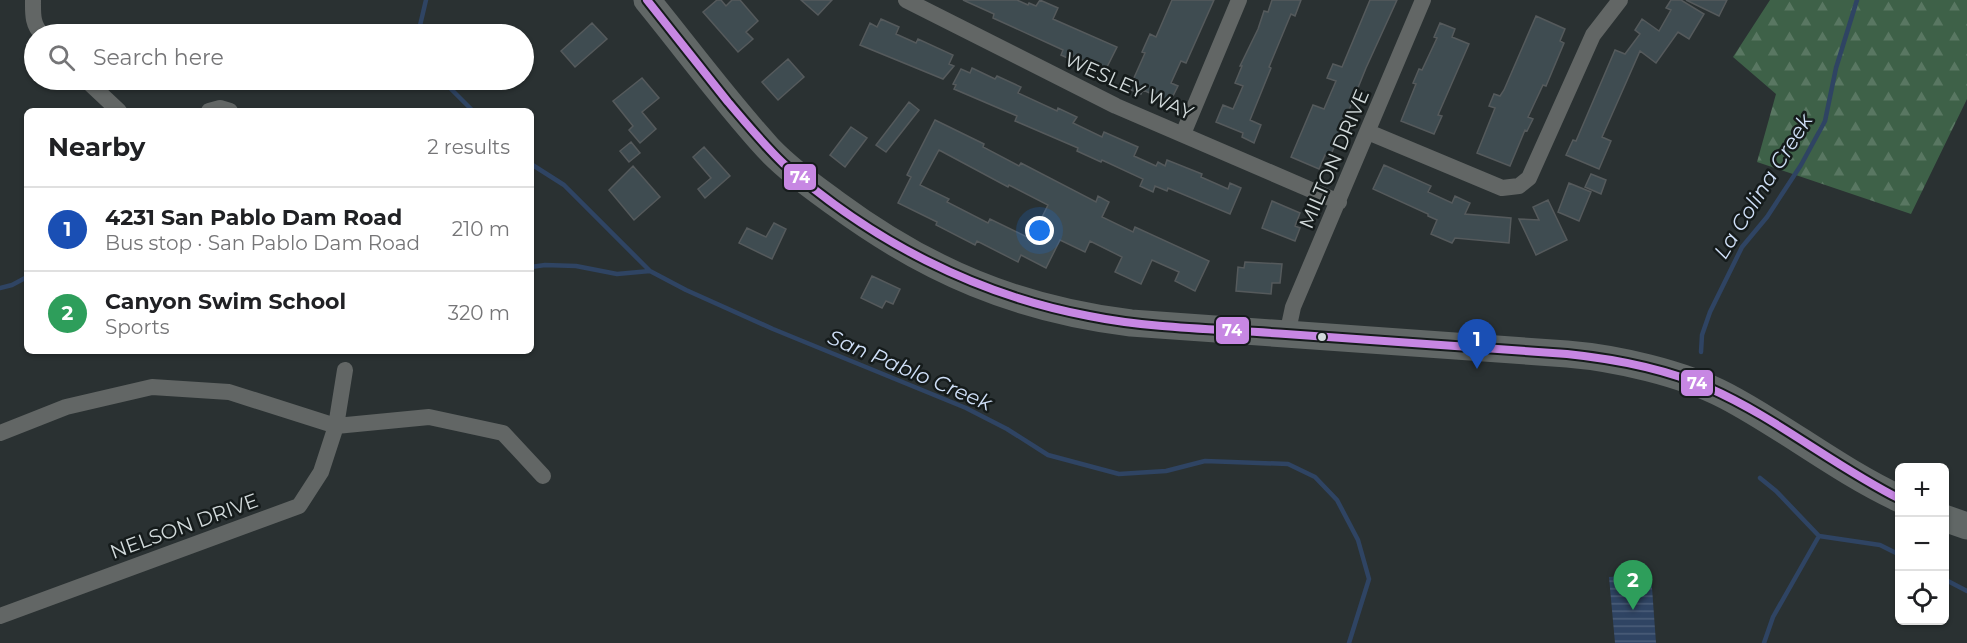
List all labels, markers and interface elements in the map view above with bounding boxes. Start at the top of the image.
search box [24,24,534,90]
icon: search [45,41,78,74]
text: Search here [93,44,224,71]
street label: WESLEY WAY [1061,47,1197,125]
street label: MILTON DRIVE [1294,86,1374,232]
water label: La Colina Creek [1708,108,1818,263]
text: Nearby [48,131,145,163]
text: 2 results [427,135,510,159]
line badge: 74 [783,163,817,191]
text: 74 [790,168,810,187]
text: 4231 San Pablo Dam Road [105,204,402,231]
your location [1025,216,1054,245]
text: 1 [64,217,71,241]
text: 210 m [452,217,510,241]
text: Bus stop · San Pablo Dam Road [105,231,420,255]
text: Canyon Swim School [105,288,346,315]
text: 2 [62,301,73,325]
text: 320 m [448,301,510,325]
text: Sports [105,315,170,339]
line badge: 74 [1215,316,1250,345]
pin: 1 [1458,320,1496,369]
text: 74 [1222,321,1242,340]
water label: San Pablo Creek [824,324,997,416]
unlabelled marker [1316,331,1328,343]
line badge: 74 [1680,369,1714,397]
text: 74 [1687,374,1707,393]
map controls [1895,463,1949,625]
button: + [1895,463,1949,517]
street label: NELSON DRIVE [107,488,261,564]
button: − [1895,517,1949,571]
pin: 2 [1614,560,1652,610]
button: locate [1895,571,1949,625]

